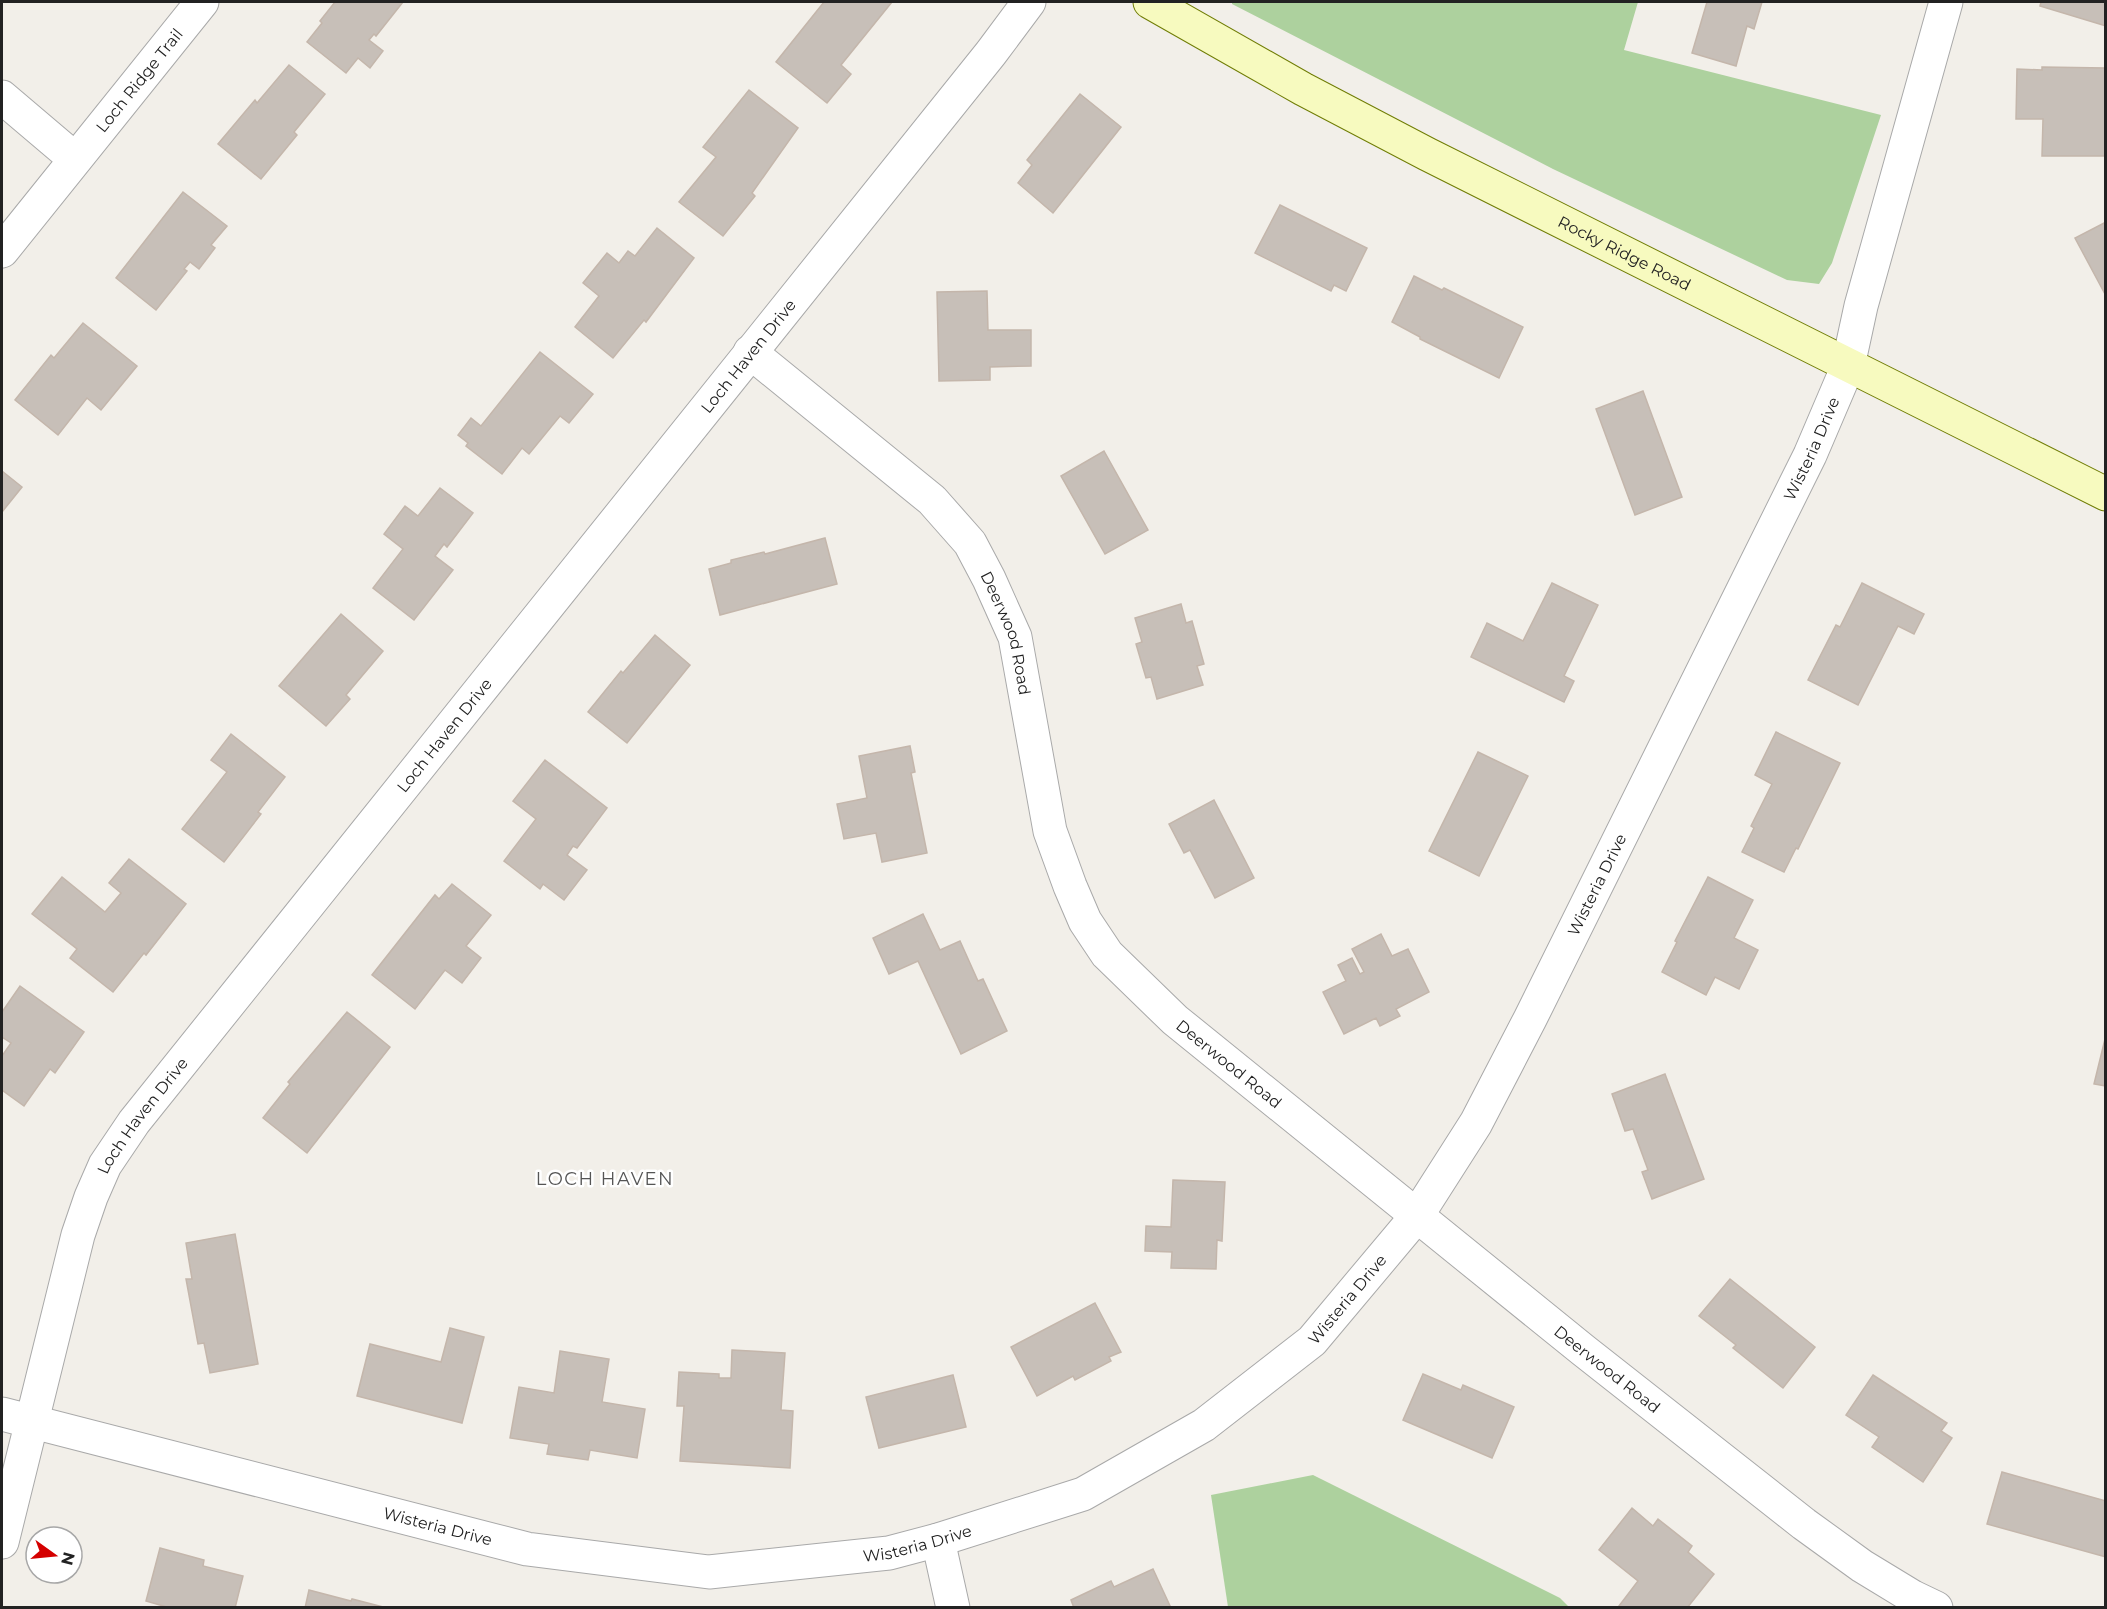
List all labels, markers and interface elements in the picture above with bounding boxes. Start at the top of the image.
street label: Loch Ridge Trail [92,25,187,136]
street label: Rocky Ridge Road [1555,212,1694,294]
street label: Loch Haven Drive [697,295,799,417]
street label: Wisteria Drive [1779,394,1843,504]
street label: Deerwood Road [977,568,1035,697]
street label: Loch Haven Drive [393,674,496,796]
street label: Wisteria Drive [1563,830,1630,939]
street label: Deerwood Road [1173,1015,1286,1112]
street label: Loch Haven Drive [93,1054,192,1177]
district label: LOCH HAVEN [536,1168,674,1190]
street label: Wisteria Drive [1304,1250,1390,1348]
street label: Deerwood Road [1550,1321,1664,1417]
street label: Wisteria Drive [381,1503,494,1549]
street label: Wisteria Drive [862,1520,974,1565]
north arrow [24,1525,84,1585]
text: N [57,1550,79,1567]

